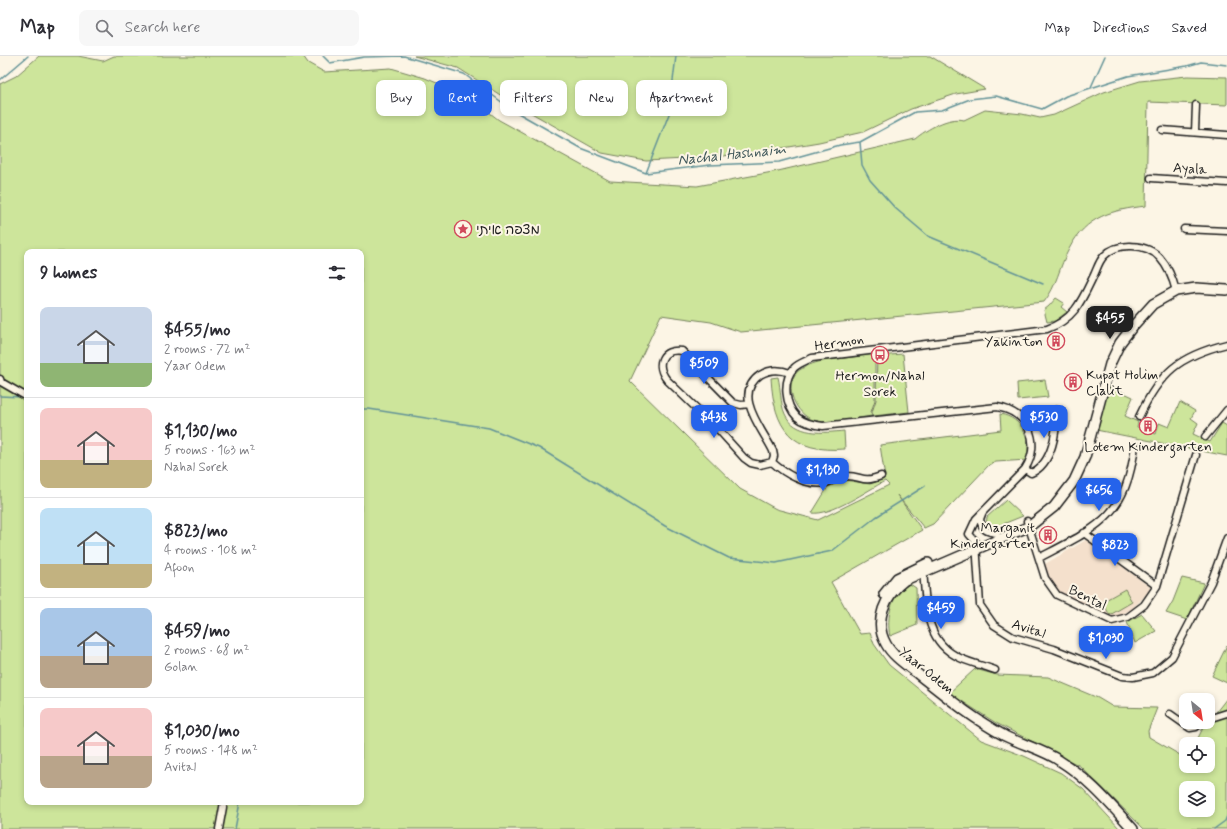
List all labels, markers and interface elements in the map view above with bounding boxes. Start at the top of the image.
search box [79,10,359,46]
text: Map [20,15,55,40]
icon: search [93,17,115,39]
text: Search here [125,18,200,38]
text: Map [1044,19,1070,37]
text: Directions [1092,19,1150,37]
text: Saved [1172,19,1207,37]
chip: Buy [376,80,426,116]
chip: Rent [434,80,492,116]
chip: Filters [500,80,567,116]
chip: New [575,80,628,116]
chip: Apartment [636,80,727,116]
water label: Nachal Hashnaim [677,139,787,171]
street label: Ayala [1172,159,1208,179]
place icon: מצפה איתי [453,219,473,239]
place label: מצפה איתי [476,221,540,239]
text: 9 homes [40,262,97,284]
icon: filters [326,262,348,284]
pin: $455 [1086,306,1134,340]
text: $455 [1095,310,1125,327]
text: $455/mo [164,319,231,341]
icon: home [72,323,120,371]
street label: Hermon [813,330,865,356]
building icon: Yakinton [1046,331,1066,351]
place label: Yakinton [984,333,1043,351]
text: 2 rooms · 72 m² [164,341,250,358]
bus stop icon: Hermon/Nahal Sorek [870,345,890,365]
pin: $509 [680,351,728,385]
text: $509 [689,355,719,372]
text: Yaar Odem [164,358,226,375]
place label: Kupat Holim Clalit [1086,366,1158,400]
place label: Hermon/Nahal Sorek [835,367,925,401]
building icon: Kupat Holim Clalit [1063,372,1083,392]
pin: $438 [690,405,738,439]
pin: $530 [1020,405,1068,439]
text: $438 [700,409,728,426]
text: $530 [1030,409,1058,426]
building icon: Lotem Kindergarten [1138,416,1158,436]
text: $1,130/mo [164,420,237,442]
icon: home [72,424,120,472]
place label: Lotem Kindergarten [1084,438,1212,458]
text: 5 rooms · 163 m² [164,442,255,459]
pin: $1,130 [790,458,856,492]
text: Nahal Sorek [164,459,228,476]
text: $1,130 [806,462,840,479]
pin: $656 [1075,478,1123,512]
text: $656 [1085,482,1113,499]
place label: Marganit Kindergarten [950,519,1035,555]
text: $823/mo [164,520,228,542]
icon: home [72,524,120,572]
building icon: Marganit Kindergarten [1038,525,1058,545]
pin: $823 [1091,533,1139,567]
text: $823 [1101,537,1129,554]
text: 4 rooms · 108 m² [164,542,257,559]
text: Afoon [164,559,194,576]
street label: Bental [1066,581,1110,615]
pin: $459 [917,596,965,630]
text: $459 [927,600,956,617]
street label: Avital [1010,615,1048,643]
text: $459/mo [164,620,230,642]
icon: home [72,624,120,672]
pin: $1,030 [1073,626,1139,660]
text: $1,030 [1088,630,1124,647]
text: 2 rooms · 68 m² [164,642,249,659]
street label: Yaar Odem [895,643,958,699]
text: Golan [164,659,198,676]
north arrow [1179,693,1215,729]
map controls [1179,693,1215,817]
text: $1,030/mo [164,720,240,742]
icon: home [72,724,120,772]
button: locate [1179,737,1215,773]
text: 5 rooms · 148 m² [164,742,258,759]
text: Avital [164,759,196,776]
button: layers [1179,781,1215,817]

